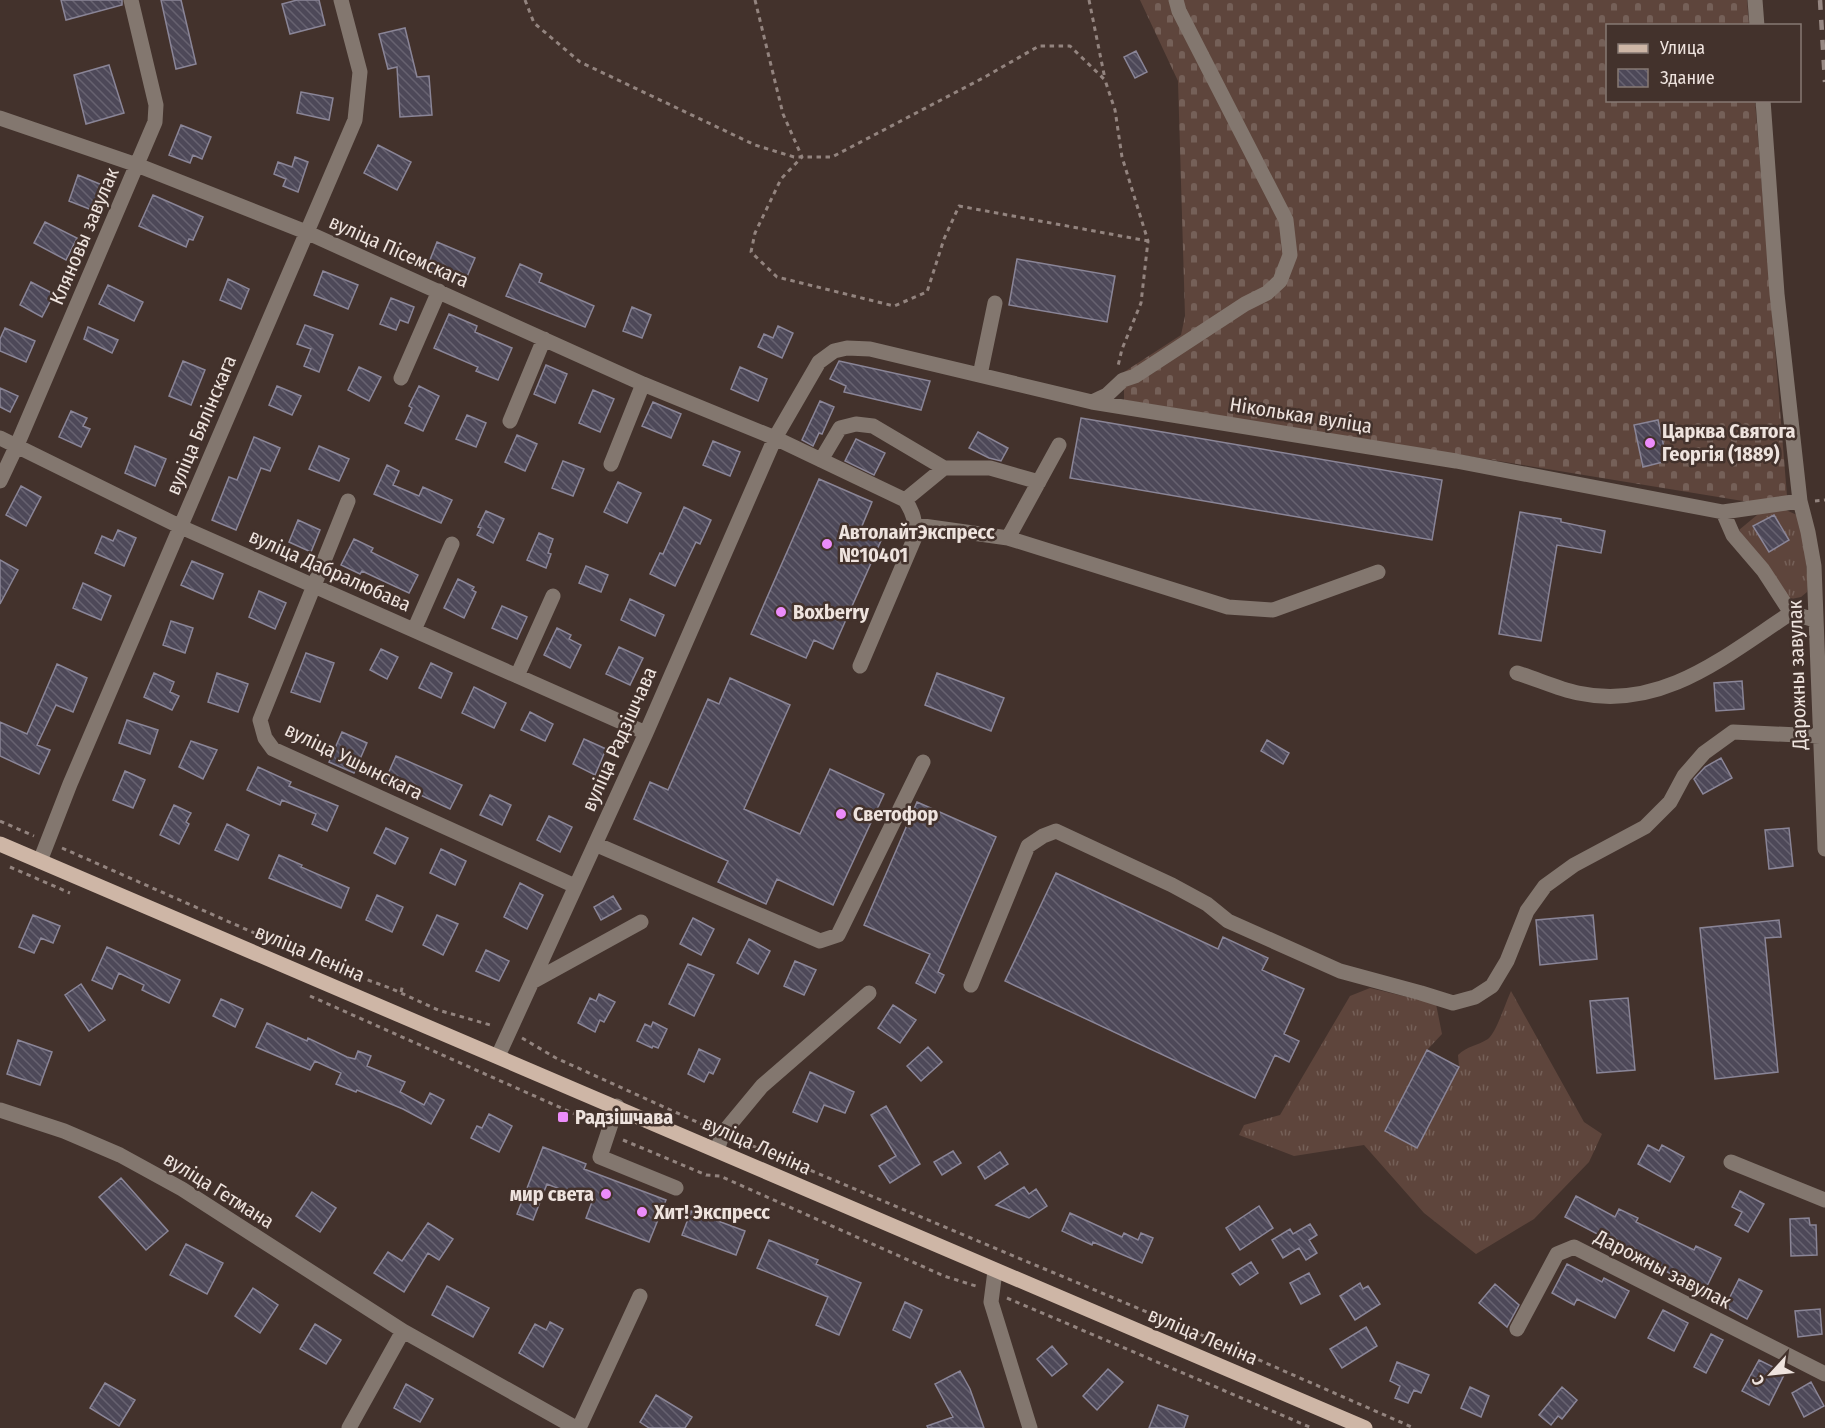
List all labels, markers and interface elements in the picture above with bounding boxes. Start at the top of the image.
legend [1606,24,1801,102]
text: Улица [1659,37,1705,59]
text: Здание [1660,67,1715,89]
street label: Кляновы завулак [44,163,124,308]
street label: вуліца Пісемскага [325,209,473,293]
street label: вуліца Бялінскага [161,351,241,499]
street label: Ніколькая вуліца [1228,392,1374,438]
place label: Царква Святога Георгія (1889) [1662,419,1796,466]
marker: Царква Святога Георгія (1889) [1643,436,1657,450]
place label: АвтолайтЭкспресс №10401 [838,520,995,567]
street label: вуліца Дабралюбава [245,524,415,616]
marker: АвтолайтЭкспресс №10401 [820,537,834,551]
street label: Дарожны завулак [1782,599,1812,751]
place label: Boxberry [793,600,870,624]
marker: Boxberry [774,605,788,619]
street label: вуліца Радзішчава [576,663,662,815]
street label: вуліца Ушынскага [281,717,427,805]
place label: Светофор [853,802,939,826]
marker: Светофор [834,807,848,821]
street label: вуліца Леніна [252,919,368,987]
place label: Радзішчава [575,1105,673,1129]
marker: Радзішчава [556,1110,570,1124]
street label: вуліца Леніна [699,1110,815,1180]
street label: вуліца Гетмана [159,1147,279,1233]
place label: мир света [510,1182,594,1206]
marker: мир света [599,1187,613,1201]
place label: Хит! Экспресс [653,1200,770,1224]
marker: Хит! Экспресс [635,1205,649,1219]
street label: Дарожны завулак [1590,1224,1736,1314]
street label: вуліца Леніна [1145,1302,1261,1370]
north arrow [1741,1344,1801,1404]
text: С [1747,1372,1768,1389]

